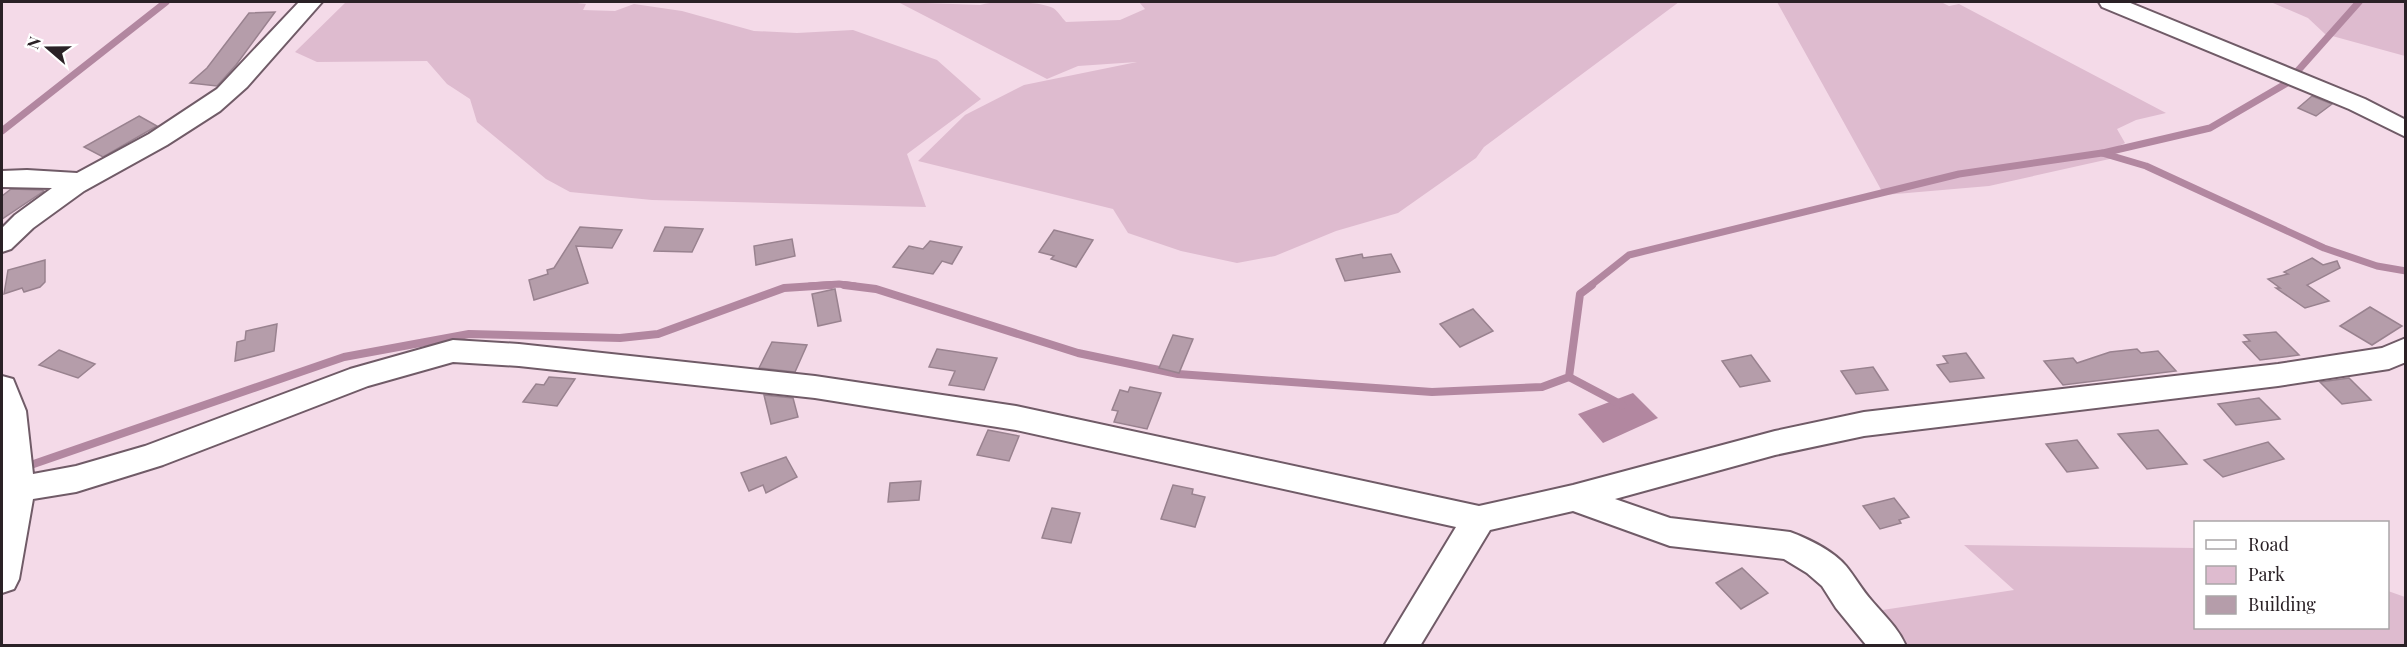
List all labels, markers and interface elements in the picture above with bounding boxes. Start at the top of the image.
north arrow [18,18,78,78]
text: N [22,33,45,52]
legend [2194,521,2389,629]
text: Road [2248,532,2289,556]
text: Park [2248,562,2285,586]
text: Building [2248,592,2316,616]

